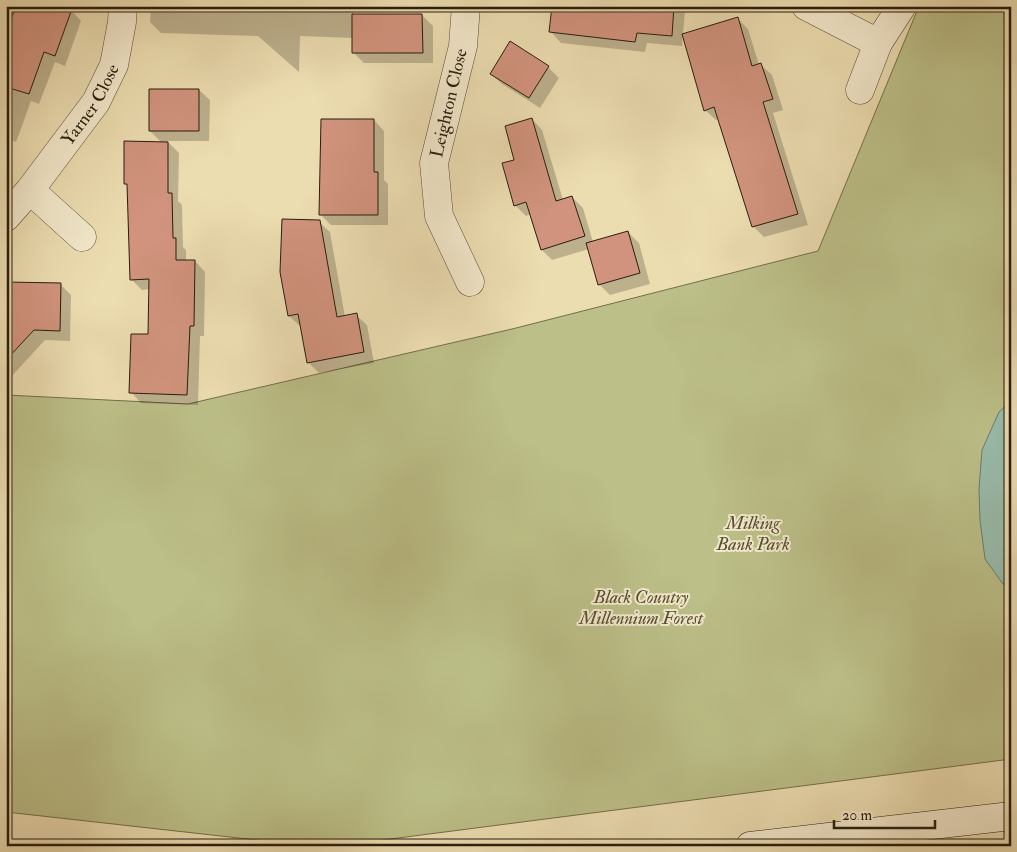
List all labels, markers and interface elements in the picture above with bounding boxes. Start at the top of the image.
street label: Leighton Close [425,46,473,160]
street label: Yarner Close [56,60,124,150]
park label: Milking Bank Park [715,512,790,556]
park label: Black Country Millennium Forest [578,586,704,630]
scale bar [834,797,936,829]
text: 20 m [842,806,872,825]

